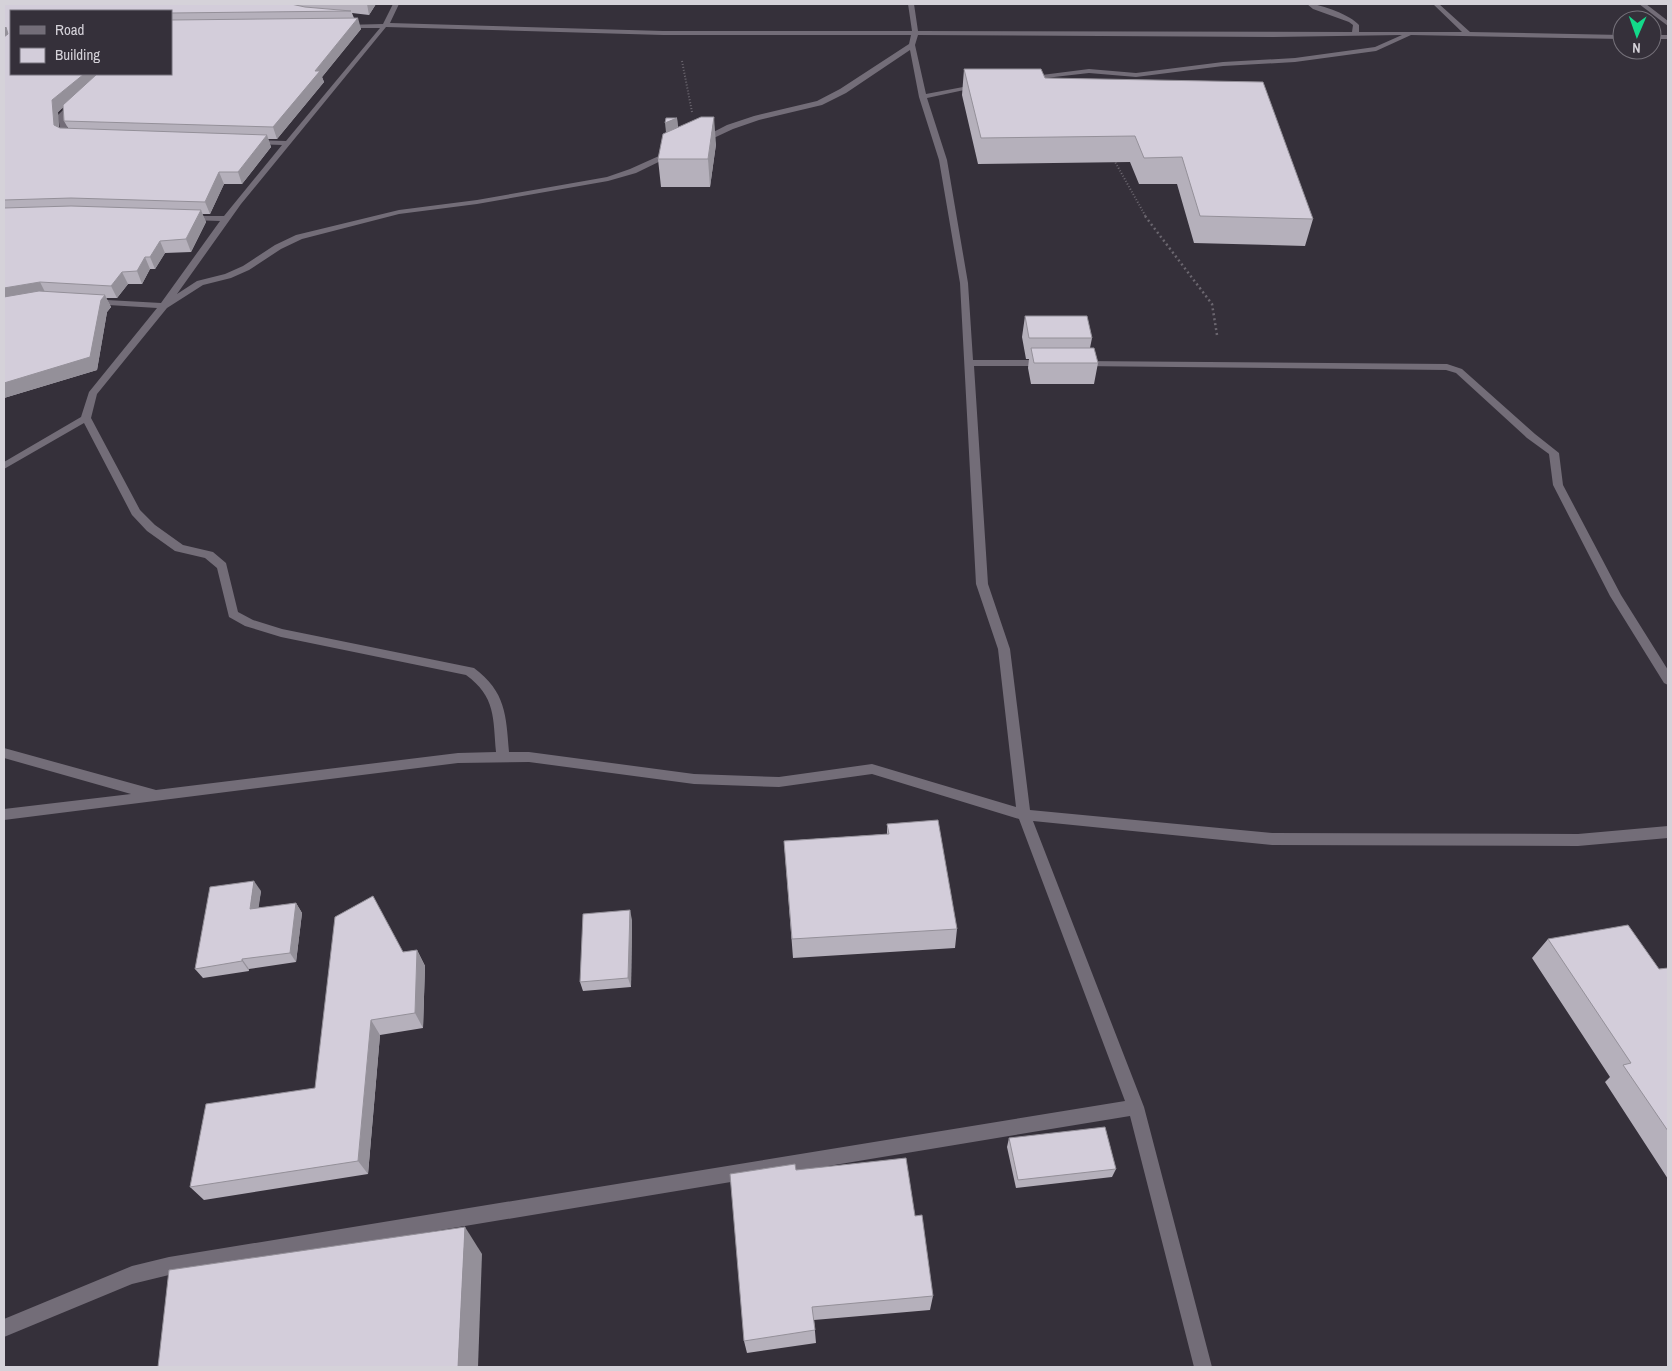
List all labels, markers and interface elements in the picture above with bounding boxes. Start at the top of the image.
legend [10,10,172,75]
north arrow [1612,10,1662,60]
text: Road [55,19,84,40]
text: N [1632,39,1641,57]
text: Building [55,44,100,65]

